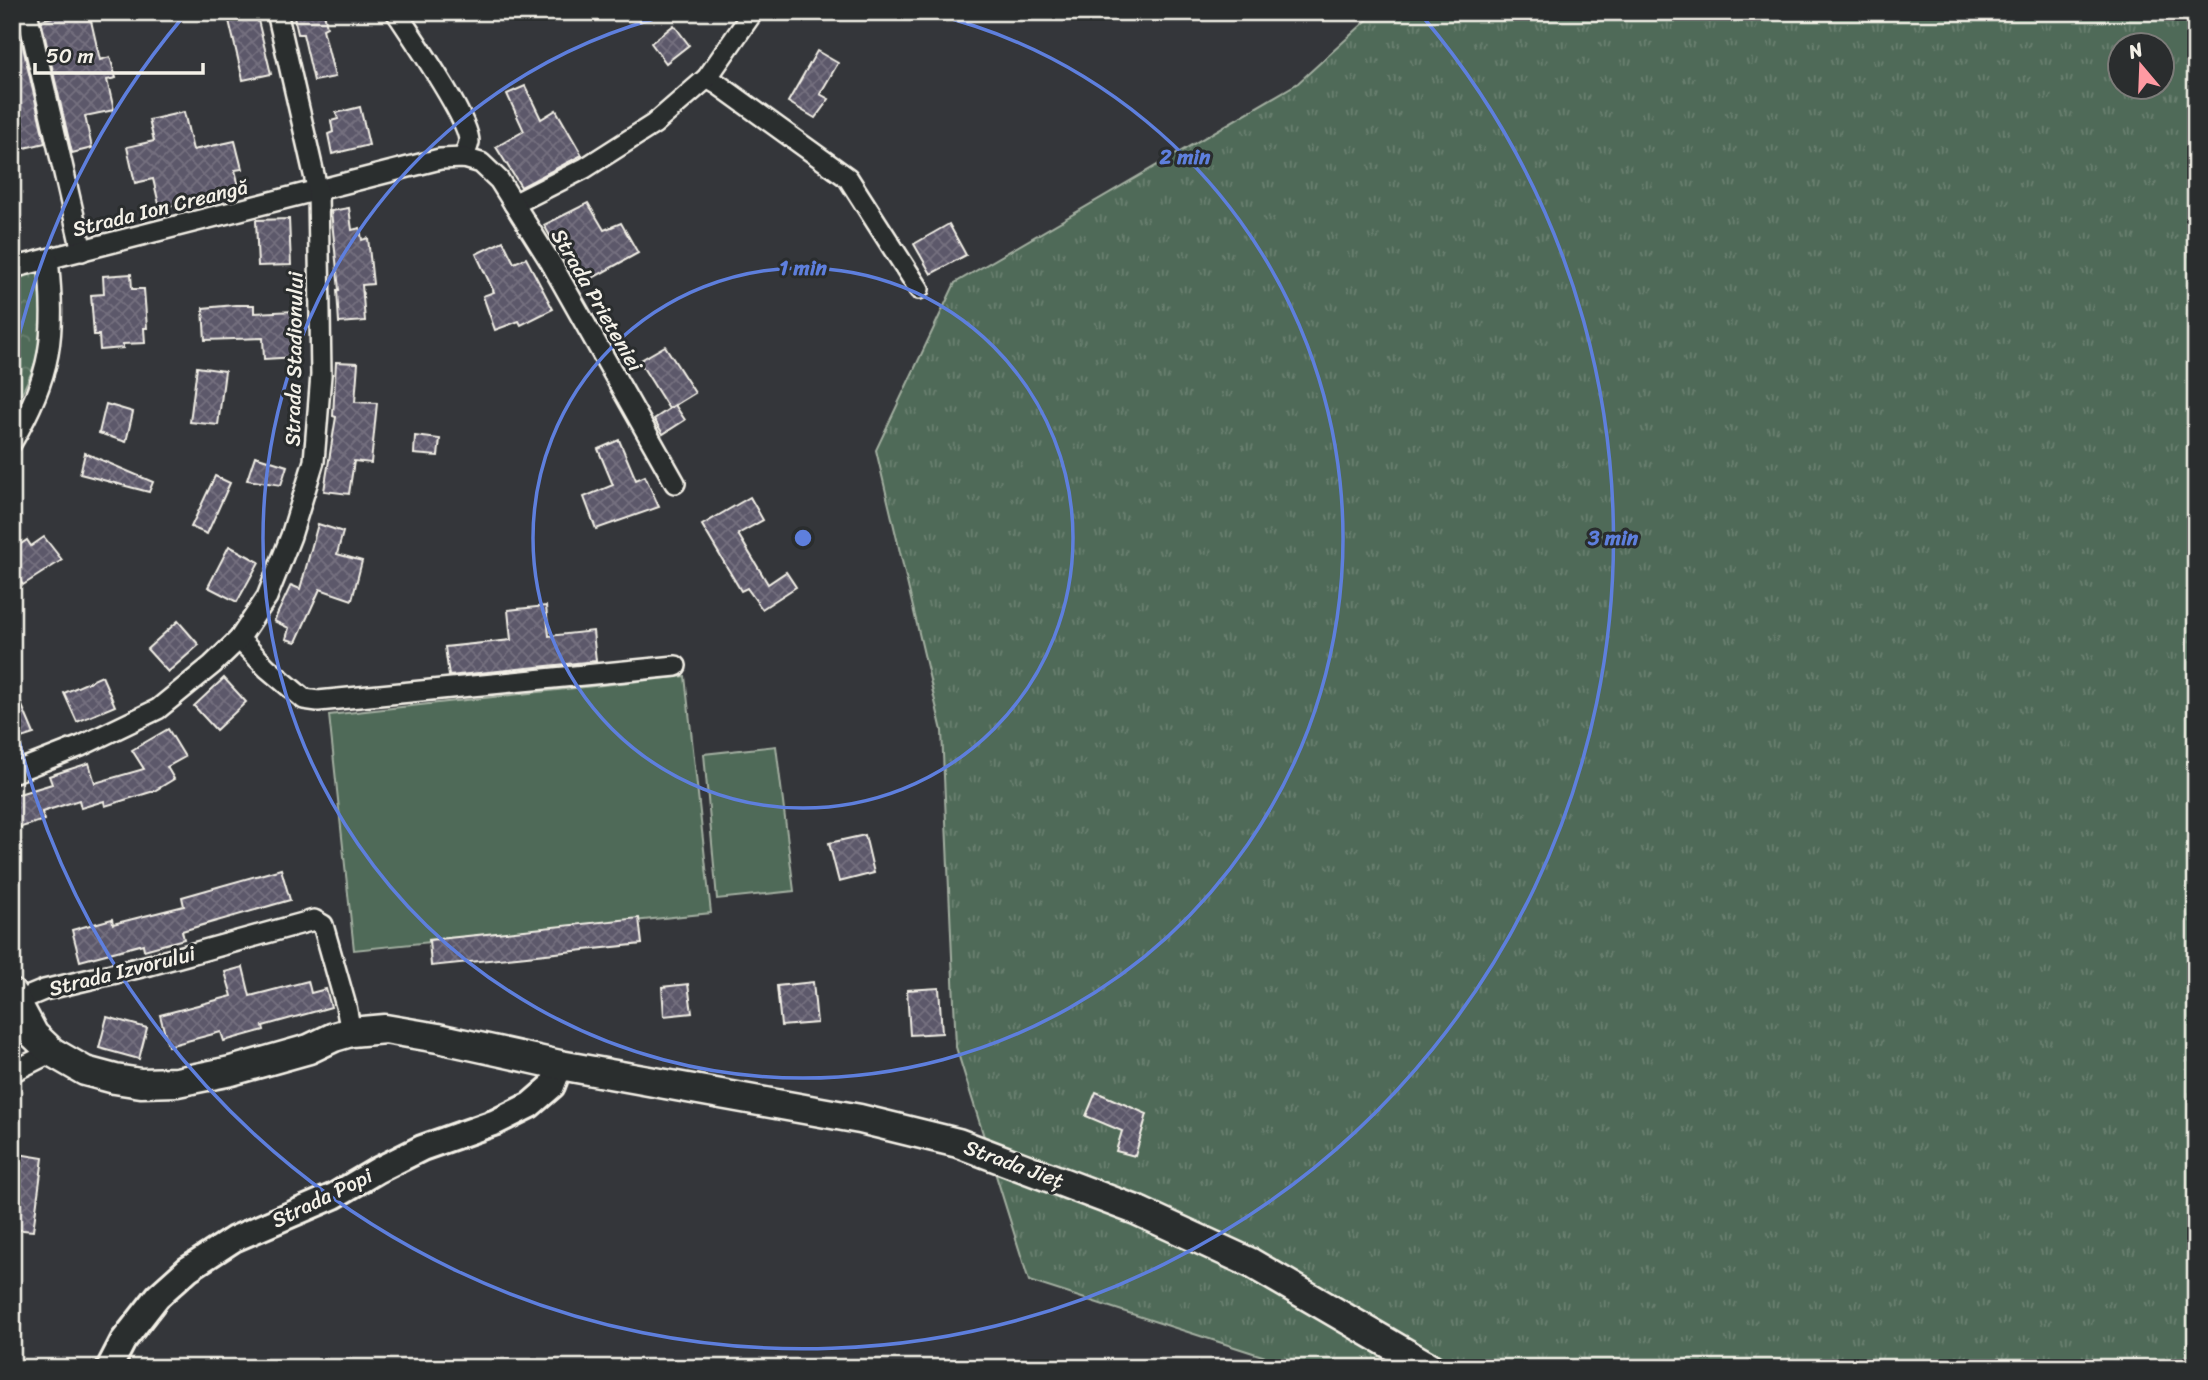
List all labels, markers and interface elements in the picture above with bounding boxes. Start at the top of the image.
scale bar [35,32,203,76]
north arrow [2106,32,2176,102]
text: N [2123,32,2148,68]
text: 50 m [46,37,94,75]
text: 2 min [1159,138,1211,176]
street label: Strada Ion Creangă [68,167,253,248]
street label: Strada Prieteniei [540,221,654,380]
text: 1 min [779,249,828,287]
street label: Strada Stadionului [273,270,315,447]
text: 3 min [1587,519,1639,557]
centre of rings [791,526,815,550]
street label: Strada Izvorului [45,934,201,1008]
street label: Strada Jieț [959,1128,1069,1200]
street label: Strada Popi [265,1157,380,1239]

